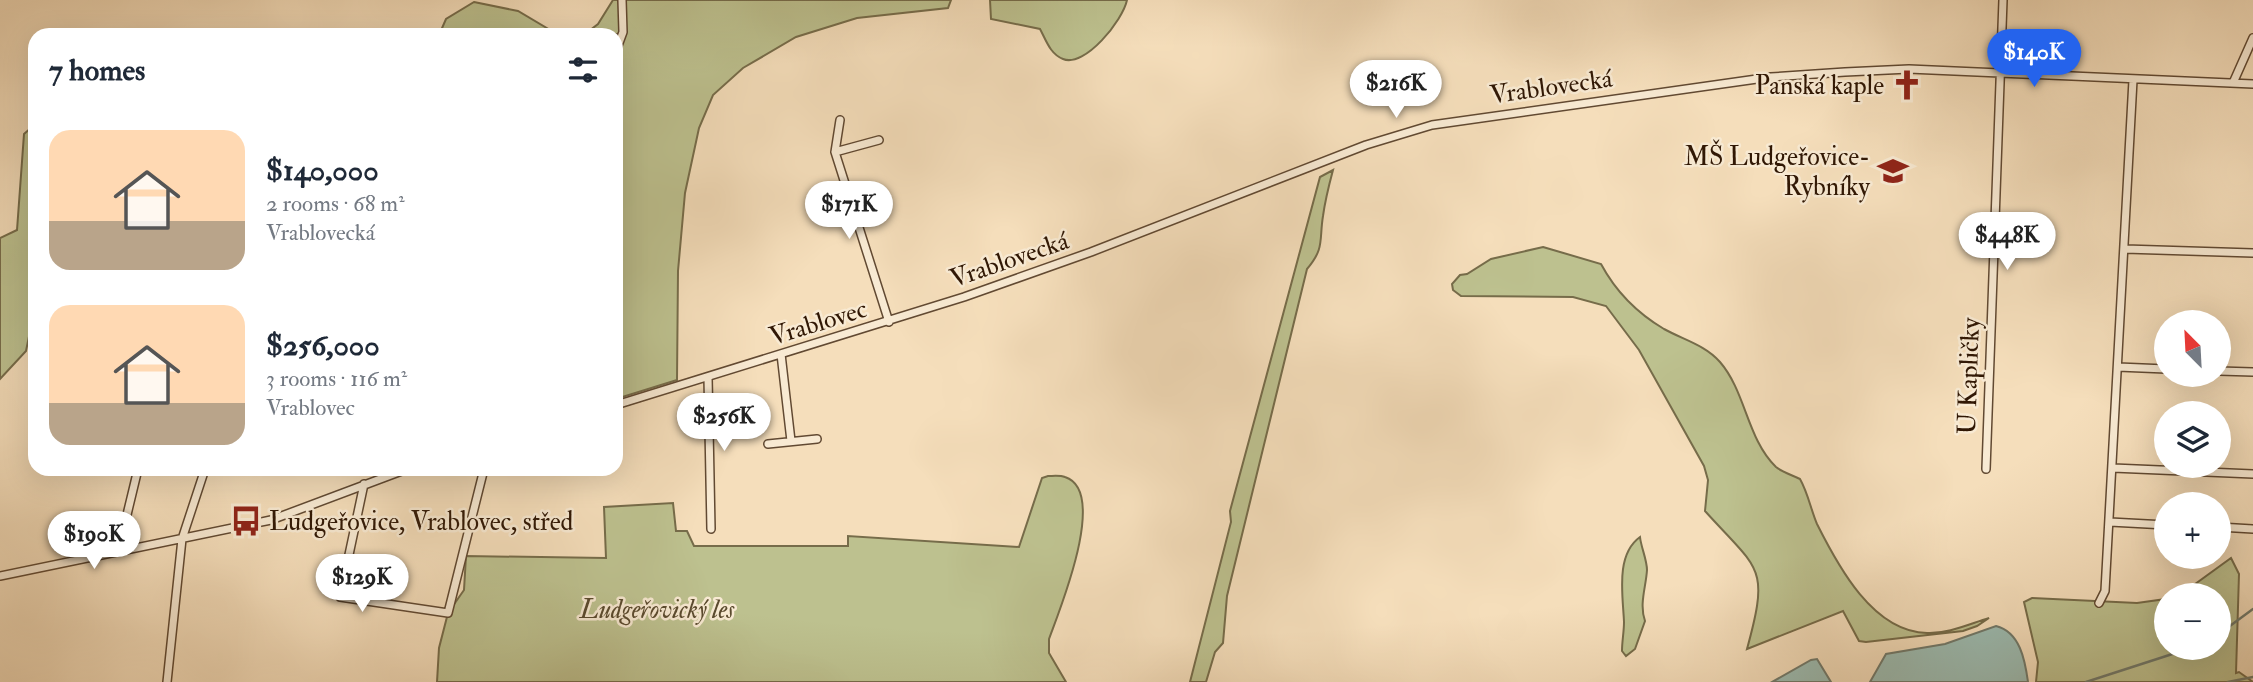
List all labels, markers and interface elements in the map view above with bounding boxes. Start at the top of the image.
pin: $140K [1985,29,2083,89]
text: $140K [2003,37,2065,66]
icon: filters [564,51,602,89]
text: 7 homes [49,52,145,89]
pin: $216K [1347,60,1445,120]
street label: Vrablovecká [1488,63,1615,111]
text: $216K [1366,68,1426,97]
church icon: Panská kaple [1890,68,1924,102]
place label: Panská kaple [1755,70,1884,103]
place label: MŠ Ludgeřovice- Rybníky [1684,139,1871,203]
text: $140,000 [266,152,379,189]
school or university icon: MŠ Ludgeřovice- Rybníky [1876,154,1910,188]
icon: home [105,158,189,242]
pin: $171K [800,182,898,241]
text: 2 rooms · 68 m² [266,189,405,218]
text: $171K [821,189,877,218]
pin: $448K [1958,212,2056,272]
text: Vrablovecká [266,218,375,247]
text: $448K [1975,220,2039,249]
street label: Vrablovecká [946,225,1073,295]
street label: Vrablovec [766,293,871,353]
north arrow [2154,310,2231,387]
map controls [2154,310,2231,660]
street label: U Kapličky [1951,317,1988,435]
text: $256,000 [266,327,380,364]
icon: home [105,333,189,417]
text: 3 rooms · 116 m² [266,364,407,393]
text: Vrablovec [266,393,355,422]
pin: $256K [675,393,773,453]
text: $256K [693,401,755,430]
button: layers [2154,401,2231,478]
button: + [2154,492,2231,569]
bus stop icon: Ludgeřovice, Vrablovec, střed [229,504,263,538]
place label: Ludgeřovice, Vrablovec, střed [269,506,574,538]
pin: $190K [45,512,143,571]
text: $190K [64,519,124,548]
pin: $129K [313,554,411,614]
text: $129K [332,562,392,591]
button: − [2154,583,2231,660]
park label: Ludgeřovický les [579,594,735,626]

